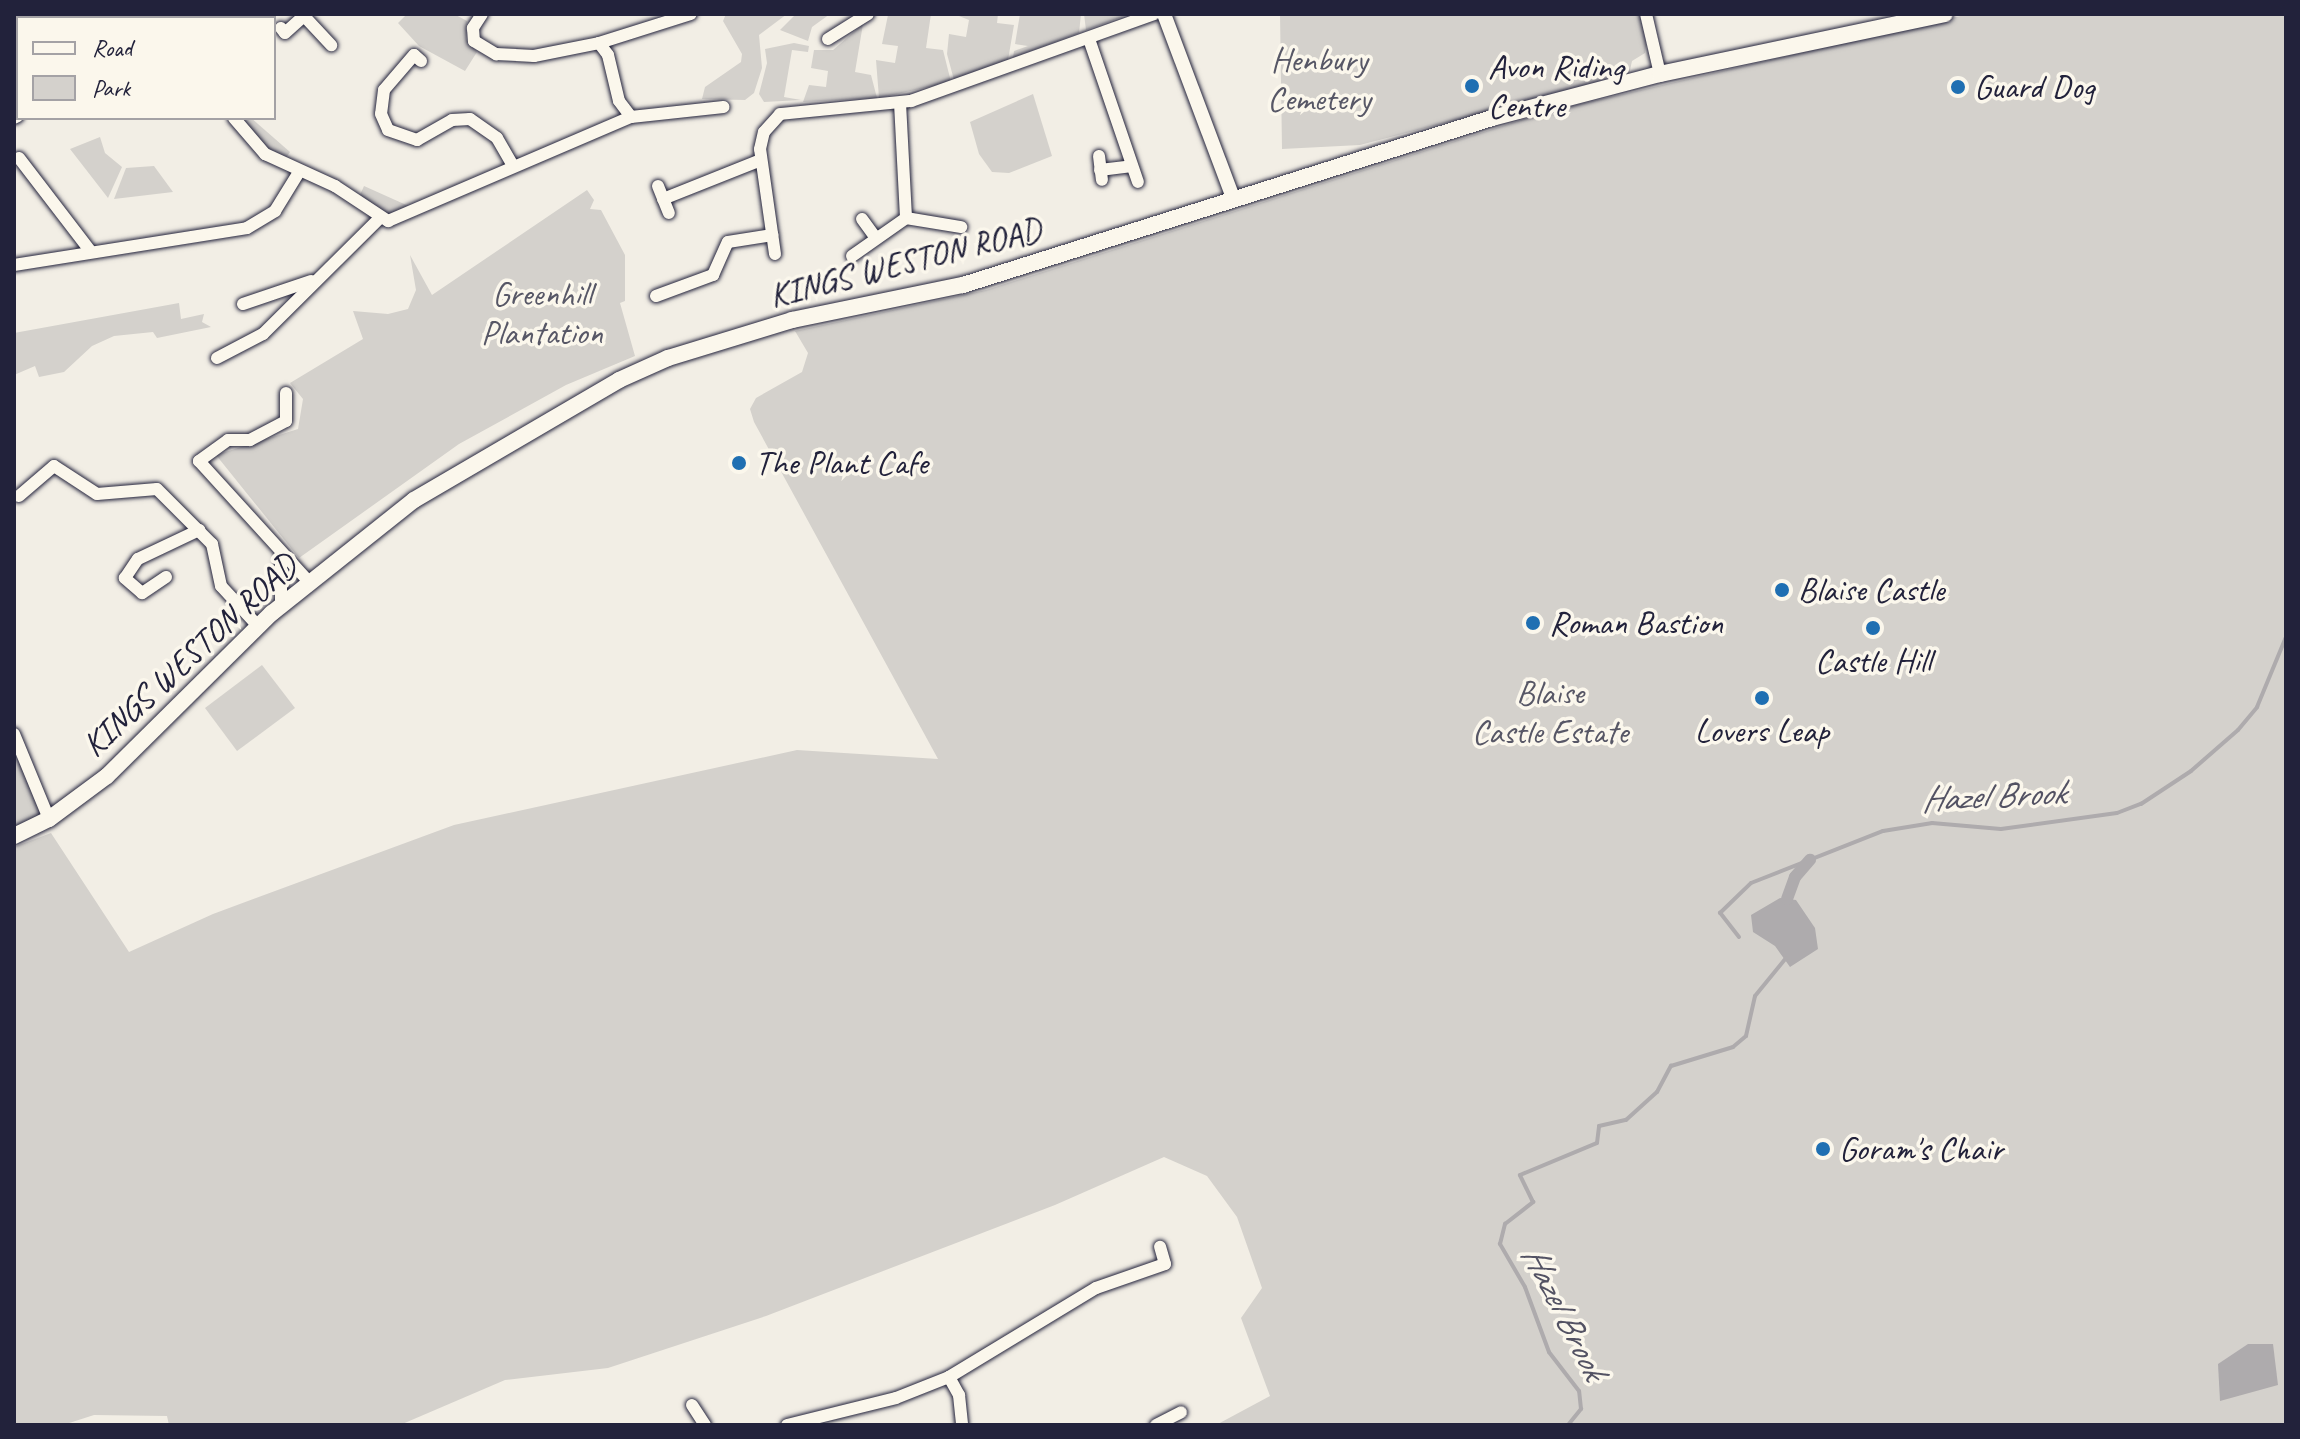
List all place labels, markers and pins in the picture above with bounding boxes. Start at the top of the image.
place label: Avon Riding Centre [1488,46,1623,126]
place label: Guard Dog [1974,67,2095,107]
marker: Avon Riding Centre [1463,77,1481,95]
marker: Guard Dog [1949,78,1967,96]
place label: The Plant Cafe [755,443,930,483]
marker: The Plant Cafe [730,454,748,472]
place label: Blaise Castle [1798,570,1944,610]
marker: Blaise Castle [1773,581,1791,599]
place label: Roman Bastion [1549,603,1724,643]
marker: Roman Bastion [1524,614,1542,632]
marker: Castle Hill [1864,619,1882,637]
place label: Castle Hill [1815,641,1931,681]
marker: Lovers Leap [1753,689,1771,707]
place label: Lovers Leap [1695,711,1829,751]
place label: Goram's Chair [1839,1129,2003,1169]
marker: Goram's Chair [1814,1140,1832,1158]

